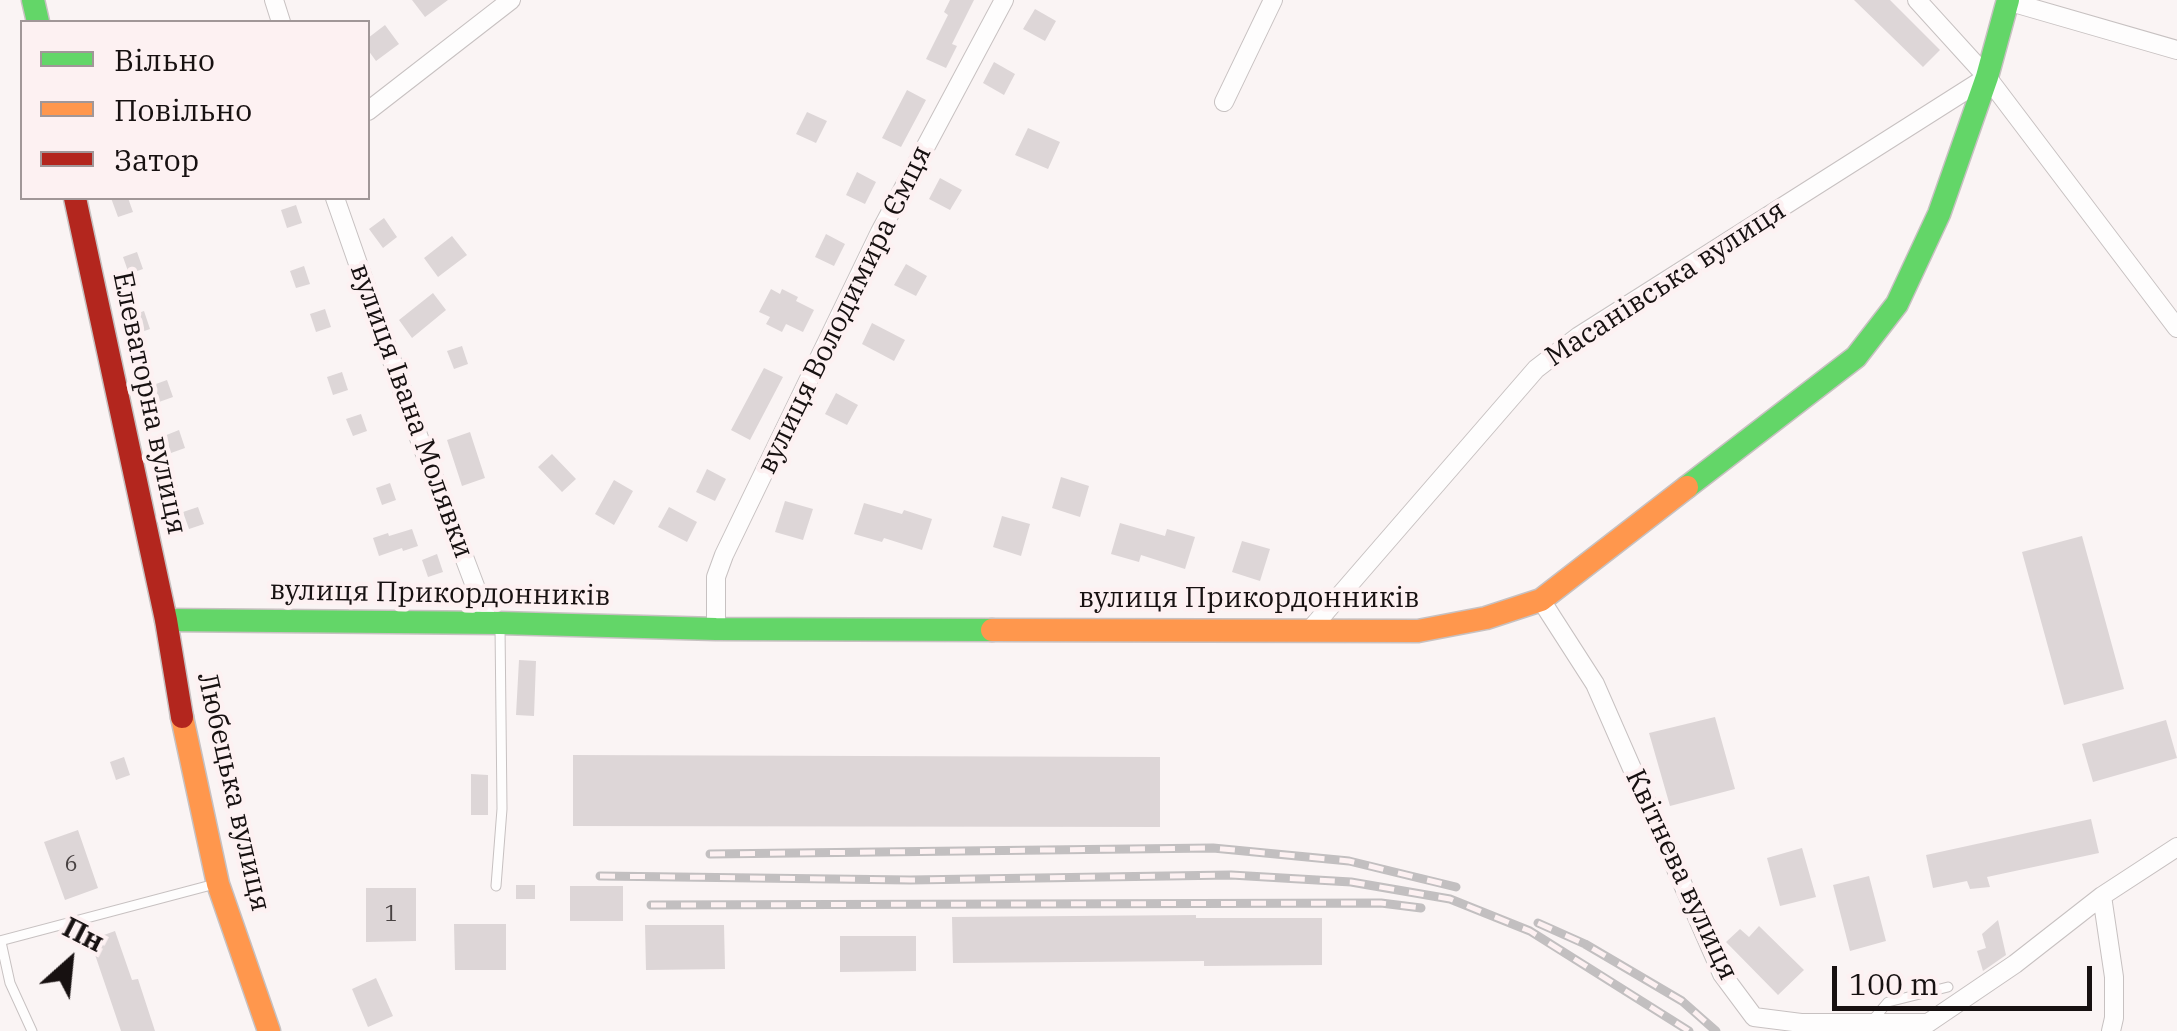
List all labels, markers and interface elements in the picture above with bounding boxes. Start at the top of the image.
legend [20,20,370,200]
text: Вільно [114,40,215,79]
text: Повільно [114,90,252,129]
text: Затор [114,140,199,179]
street label: вулиця Володимира Ємця [751,140,939,480]
street label: Масанівська вулиця [1540,194,1792,374]
street label: вулиця Івана Молявки [342,259,480,563]
street label: Елеваторна вулиця [105,269,193,537]
street label: вулиця Прикордонників [269,574,611,614]
street label: вулиця Прикордонників [1079,582,1419,616]
street label: Любецька вулиця [189,669,277,915]
street label: Квітнева вулиця [1618,764,1744,986]
house number: 6 [64,852,78,878]
house number: 1 [384,902,398,928]
text: Пн [57,908,111,960]
north arrow [20,911,120,1011]
scale bar [1837,946,2097,1008]
text: 100 m [1849,964,1939,1003]

